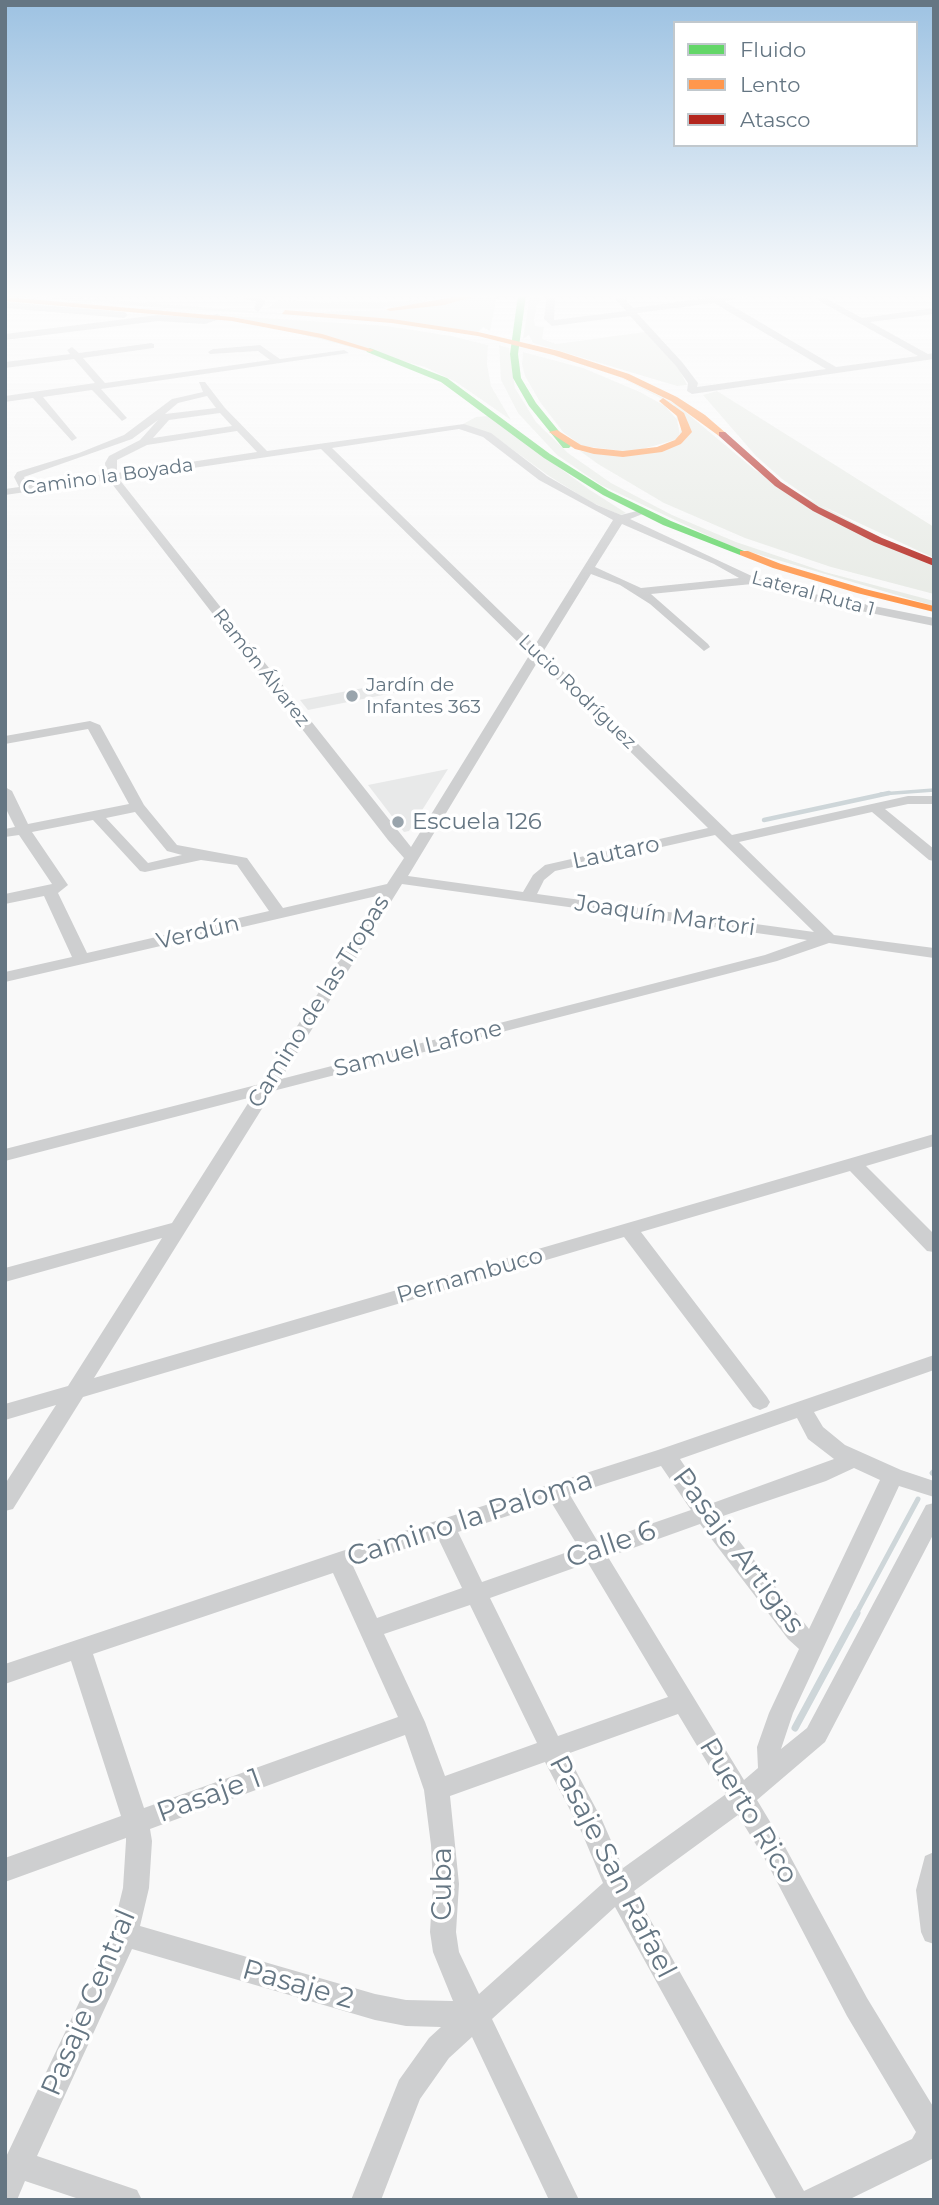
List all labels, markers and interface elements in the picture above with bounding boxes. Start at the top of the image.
legend [673,21,918,147]
text: Fluido [740,37,806,62]
text: Lento [740,72,800,97]
text: Atasco [740,107,811,132]
street label: Camino la Boyada [21,454,195,500]
street label: Lateral Ruta 1 [749,567,877,621]
street label: Ramón Álvarez [208,605,314,731]
street label: Lucio Rodríguez [514,630,640,754]
place label: Jardín de Infantes 363 [366,674,481,718]
marker: Jardín de Infantes 363 [344,688,360,704]
place label: Escuela 126 [412,808,542,836]
marker: Escuela 126 [390,814,406,830]
street label: Lautaro [570,830,662,876]
street label: Joaquín Martori [573,890,757,942]
street label: Camino de las Tropas [242,891,396,1113]
street label: Verdún [154,910,242,956]
street label: Samuel Lafone [331,1015,505,1083]
street label: Pernambuco [394,1242,546,1310]
street label: Pasaje Artigas [665,1462,811,1640]
street label: Camino la Paloma [343,1463,597,1575]
street label: Calle 6 [562,1514,660,1576]
street label: Puerto Rico [691,1732,805,1890]
street label: Pasaje San Rafael [541,1750,683,1984]
street label: Pasaje 1 [152,1762,266,1830]
street label: Cuba [426,1847,460,1921]
street label: Pasaje Central [35,1905,143,2101]
street label: Pasaje 2 [238,1953,358,2017]

